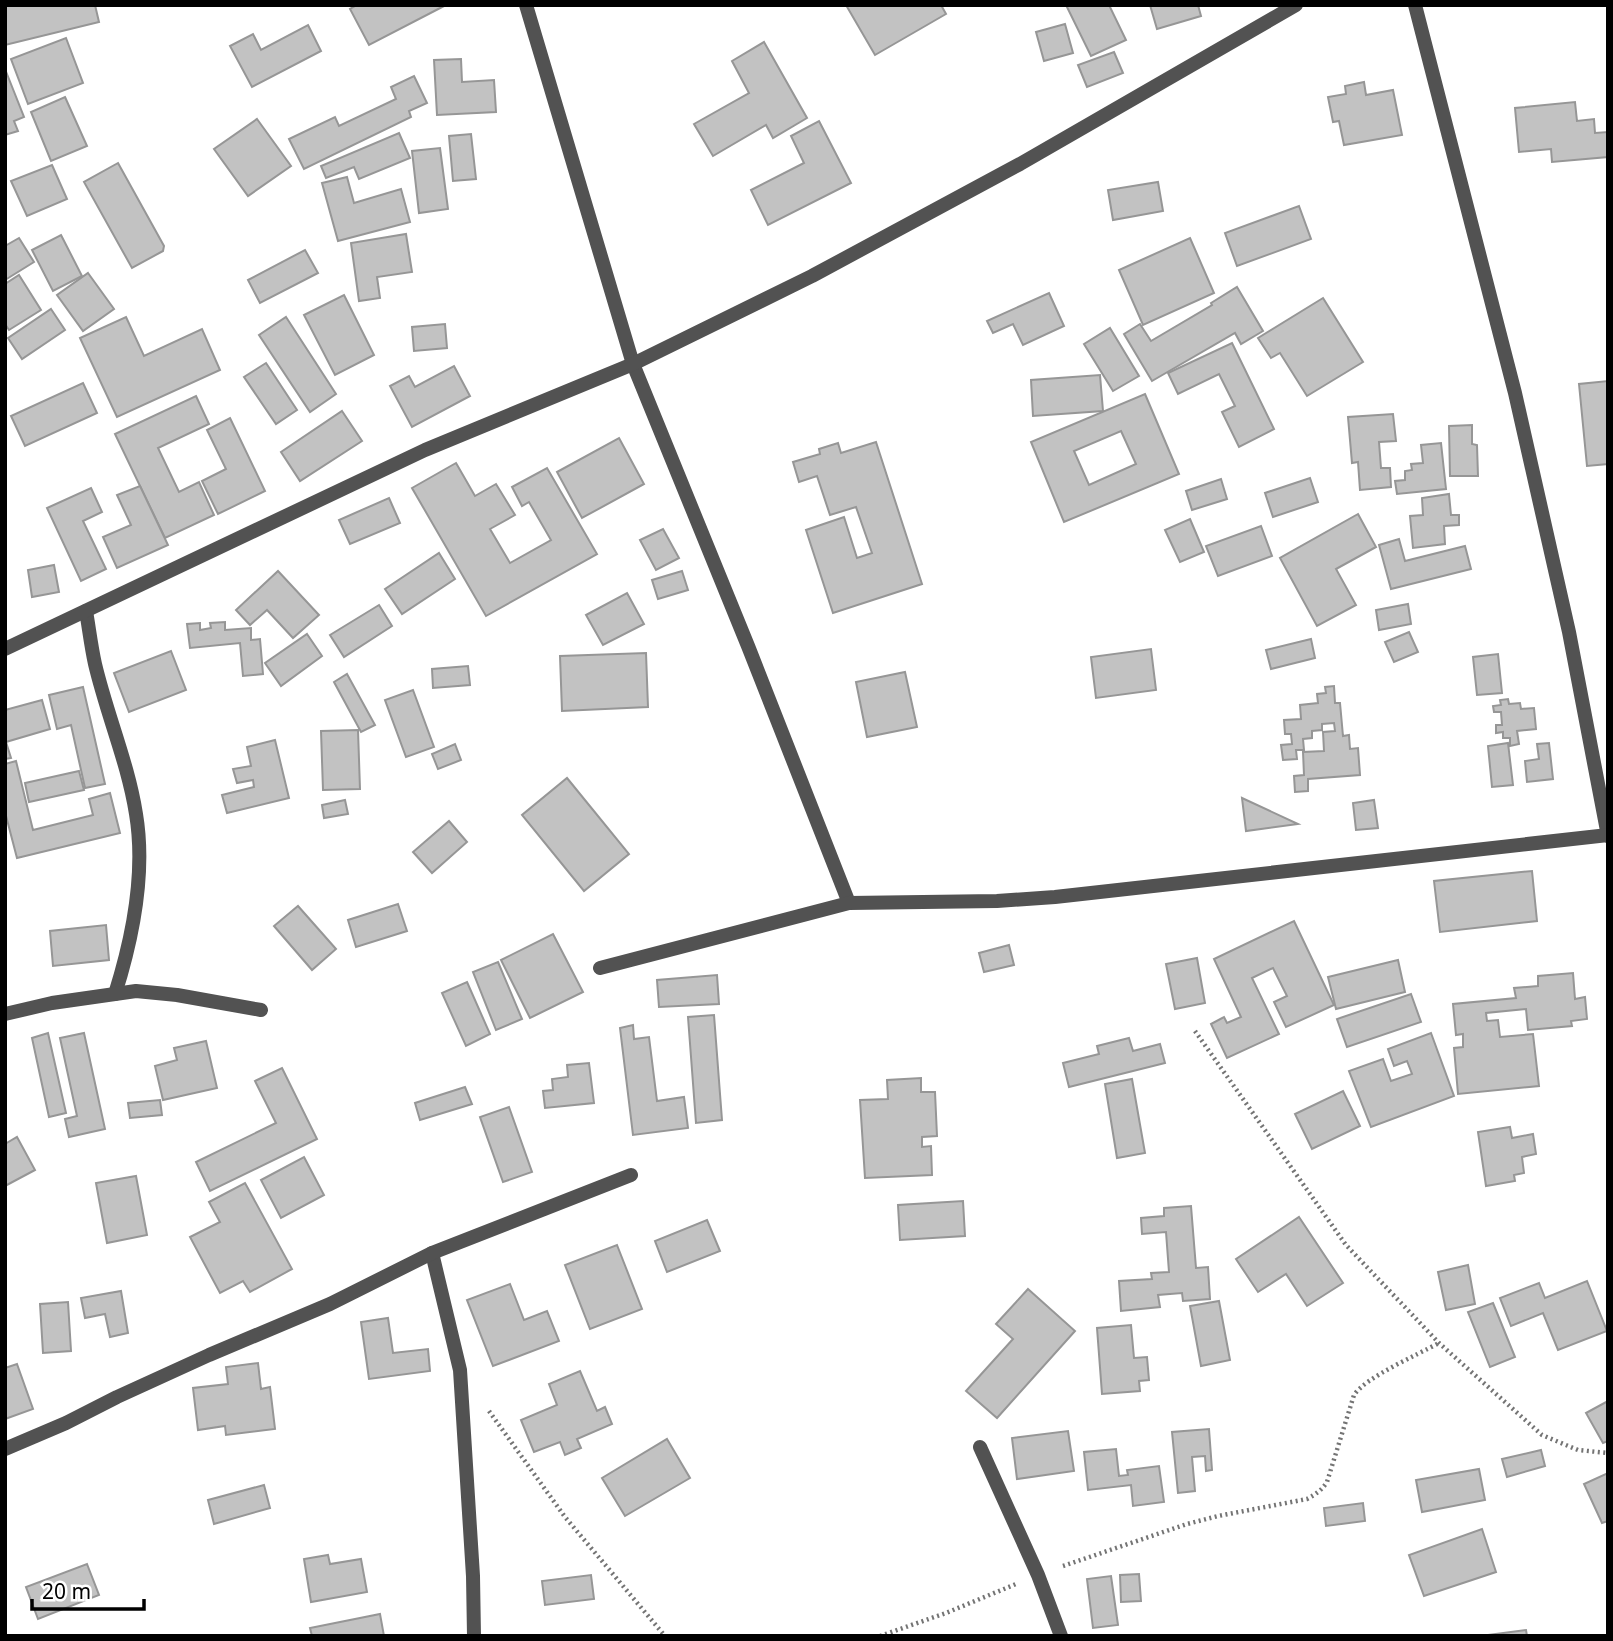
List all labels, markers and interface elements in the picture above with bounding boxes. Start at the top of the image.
scale bar [32,1568,144,1612]
text: 20 m [42,1577,91,1605]

